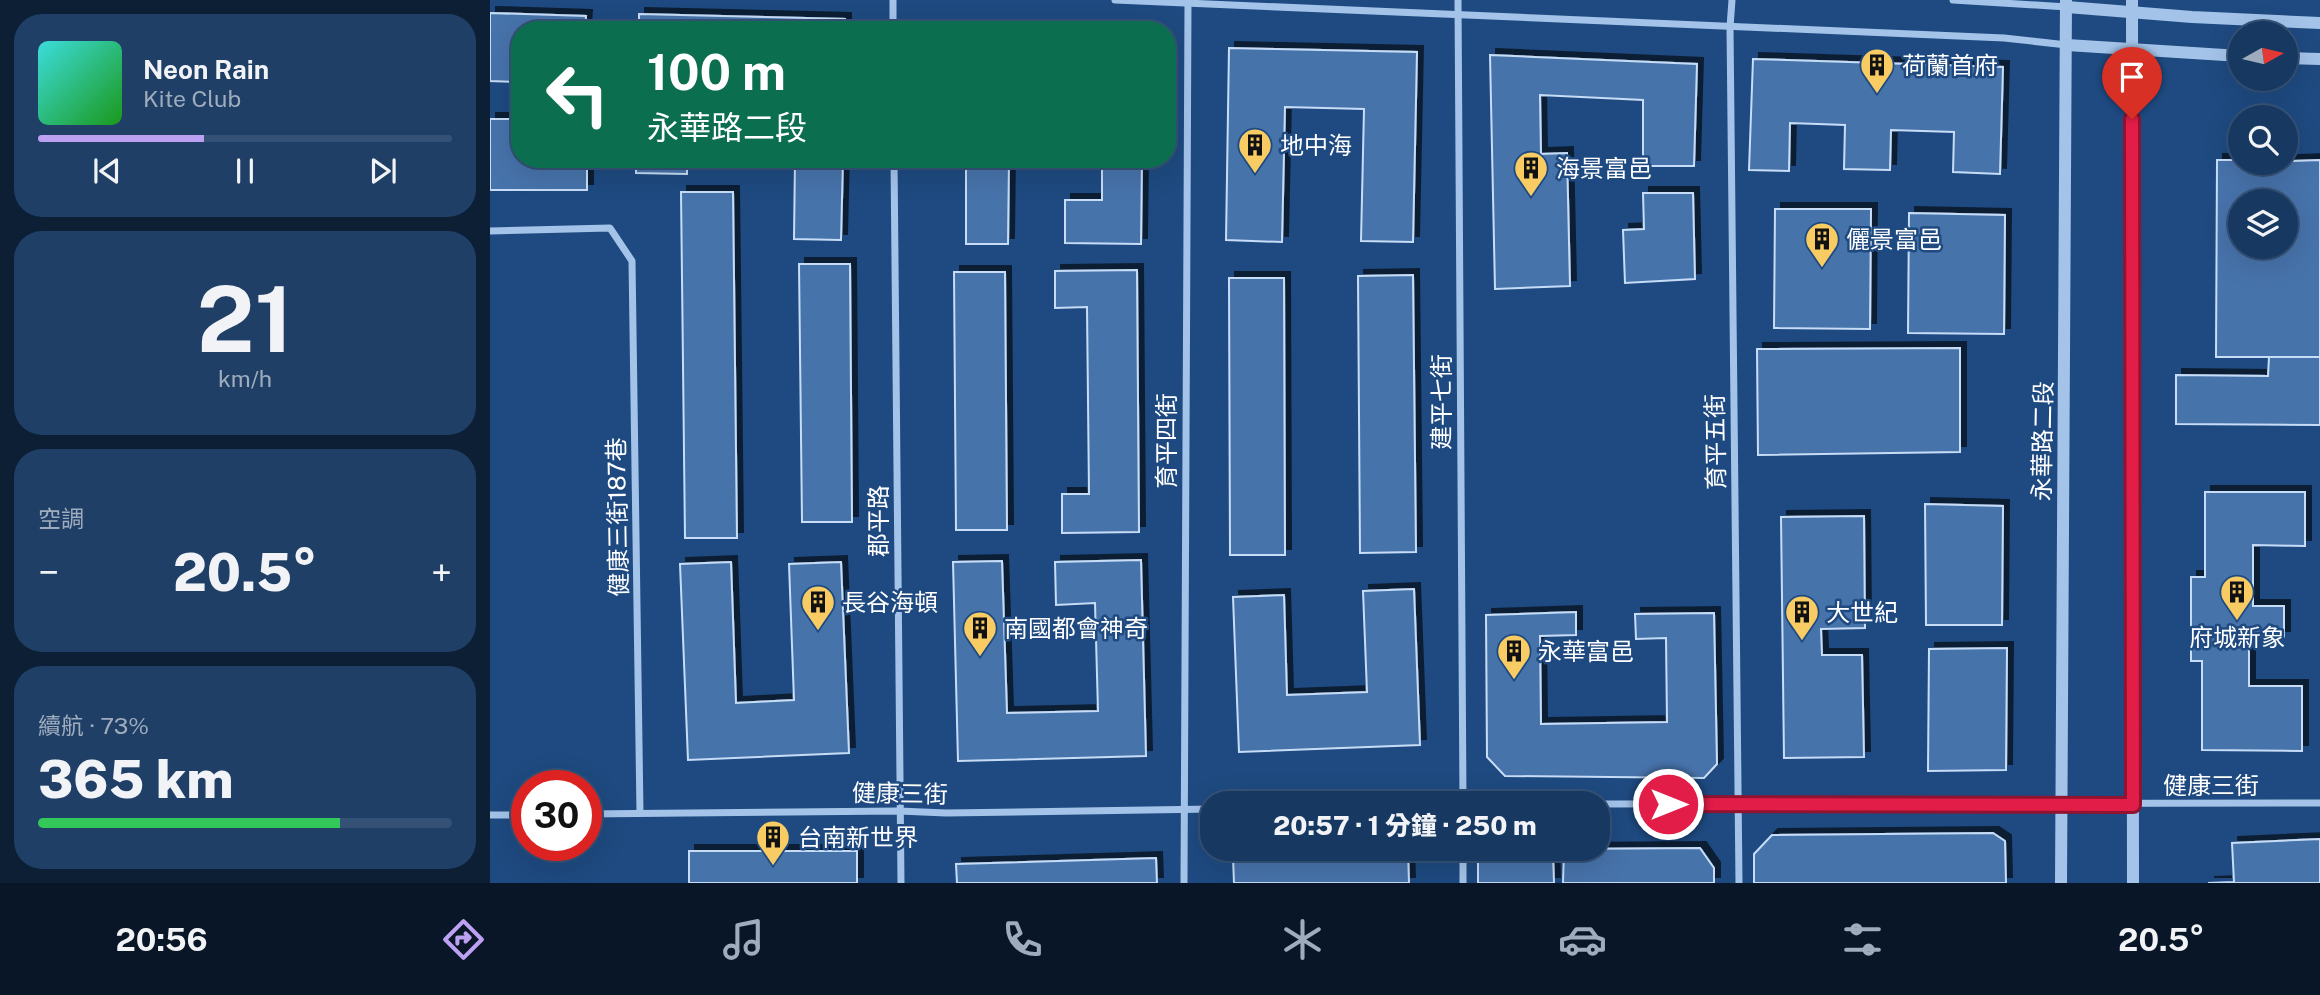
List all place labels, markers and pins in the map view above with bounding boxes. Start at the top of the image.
building icon: 荷蘭首府 [1858,46,1896,95]
pin [2102,47,2162,119]
place label: 荷蘭首府 [1902,51,1998,79]
building icon: 地中海 [1236,126,1274,175]
place label: 地中海 [1280,131,1352,159]
building icon: 海景富邑 [1512,149,1550,198]
place label: 海景富邑 [1556,154,1652,182]
building icon: 儷景富邑 [1803,220,1841,269]
place label: 儷景富邑 [1846,225,1942,253]
building icon: 府城新象 [2218,573,2256,622]
building icon: 長谷海頓 [799,583,837,632]
place label: 長谷海頓 [842,588,938,616]
building icon: 大世紀 [1783,593,1821,642]
place label: 大世紀 [1826,598,1898,626]
building icon: 南國都會神奇 [961,609,999,658]
place label: 南國都會神奇 [1004,614,1148,642]
place label: 府城新象 [2189,623,2285,651]
building icon: 永華富邑 [1495,632,1533,681]
place label: 永華富邑 [1538,637,1634,665]
building icon: 台南新世界 [754,818,792,867]
place label: 台南新世界 [798,823,918,851]

